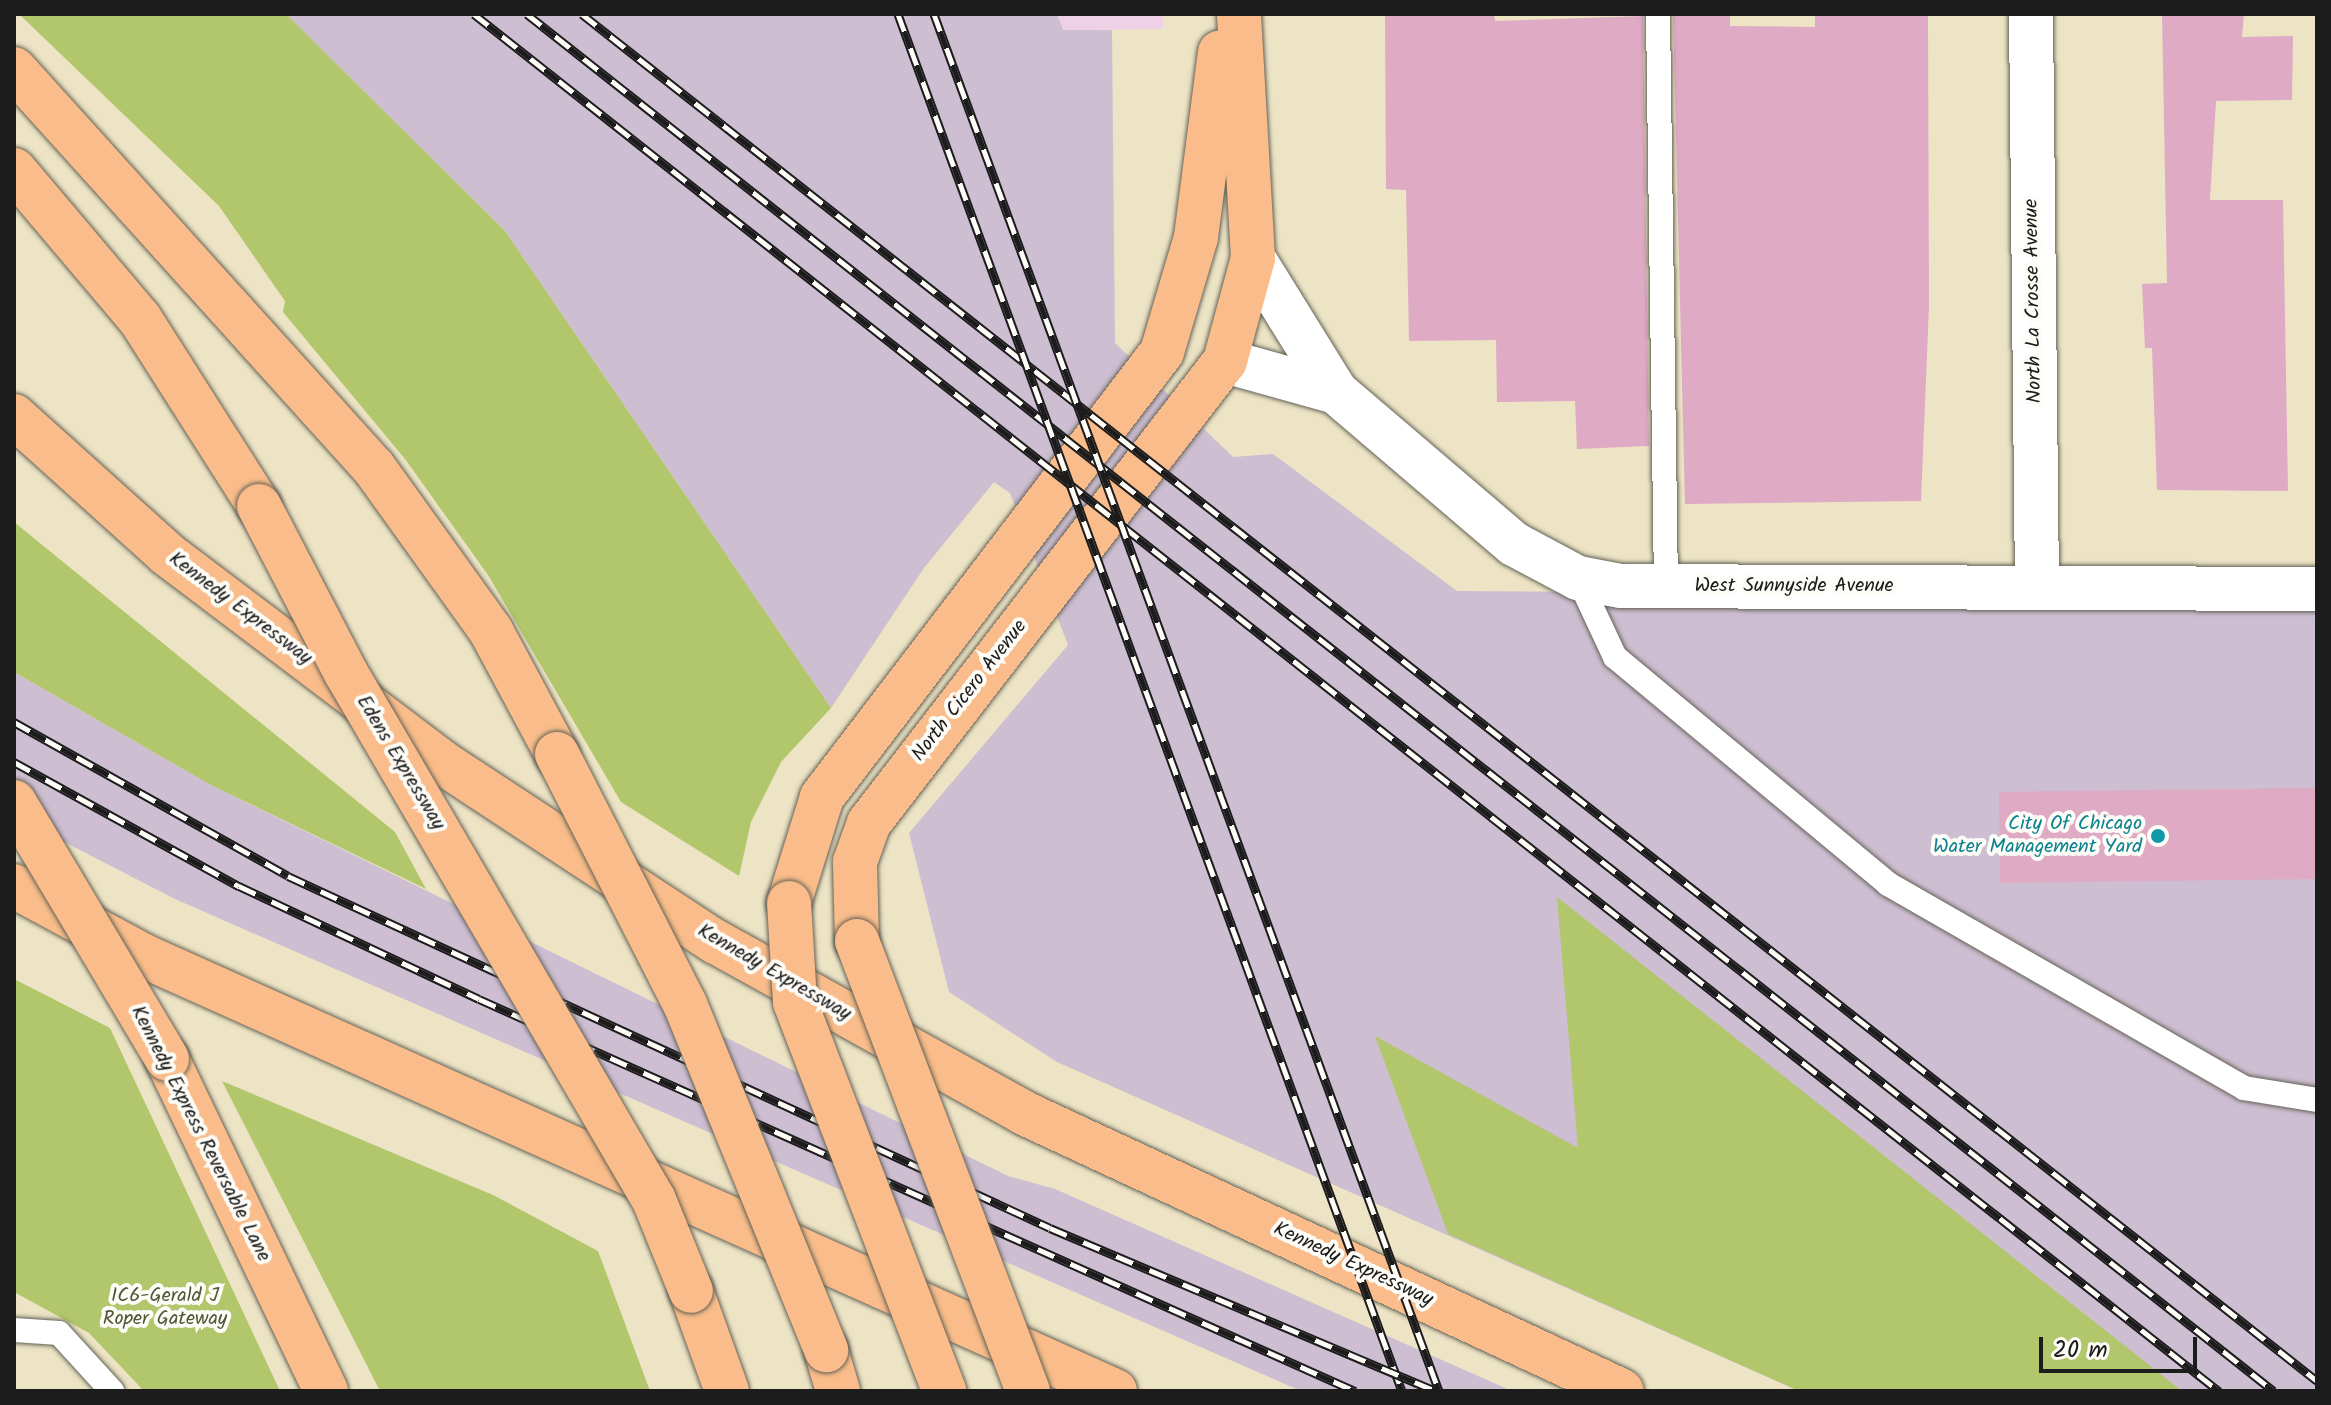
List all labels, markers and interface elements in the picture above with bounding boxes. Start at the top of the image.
street label: North La Crosse Avenue [2020,198,2048,404]
street label: Kennedy Expressway [164,547,316,671]
street label: West Sunnyside Avenue [1694,574,1894,598]
street label: North Cicero Avenue [907,615,1033,767]
street label: Edens Expressway [350,691,450,835]
place label: City Of Chicago Water Management Yard [1933,812,2142,859]
marker: City Of Chicago Water Management Yard [2149,827,2167,845]
street label: Kennedy Expressway [693,919,855,1027]
street label: Kennedy Express Reversable Lane [125,1002,275,1266]
street label: Kennedy Expressway [1269,1218,1437,1312]
park label: IC6-Gerald J Roper Gateway [103,1285,227,1332]
scale bar [2043,1321,2201,1371]
text: 20 m [2053,1331,2108,1370]

